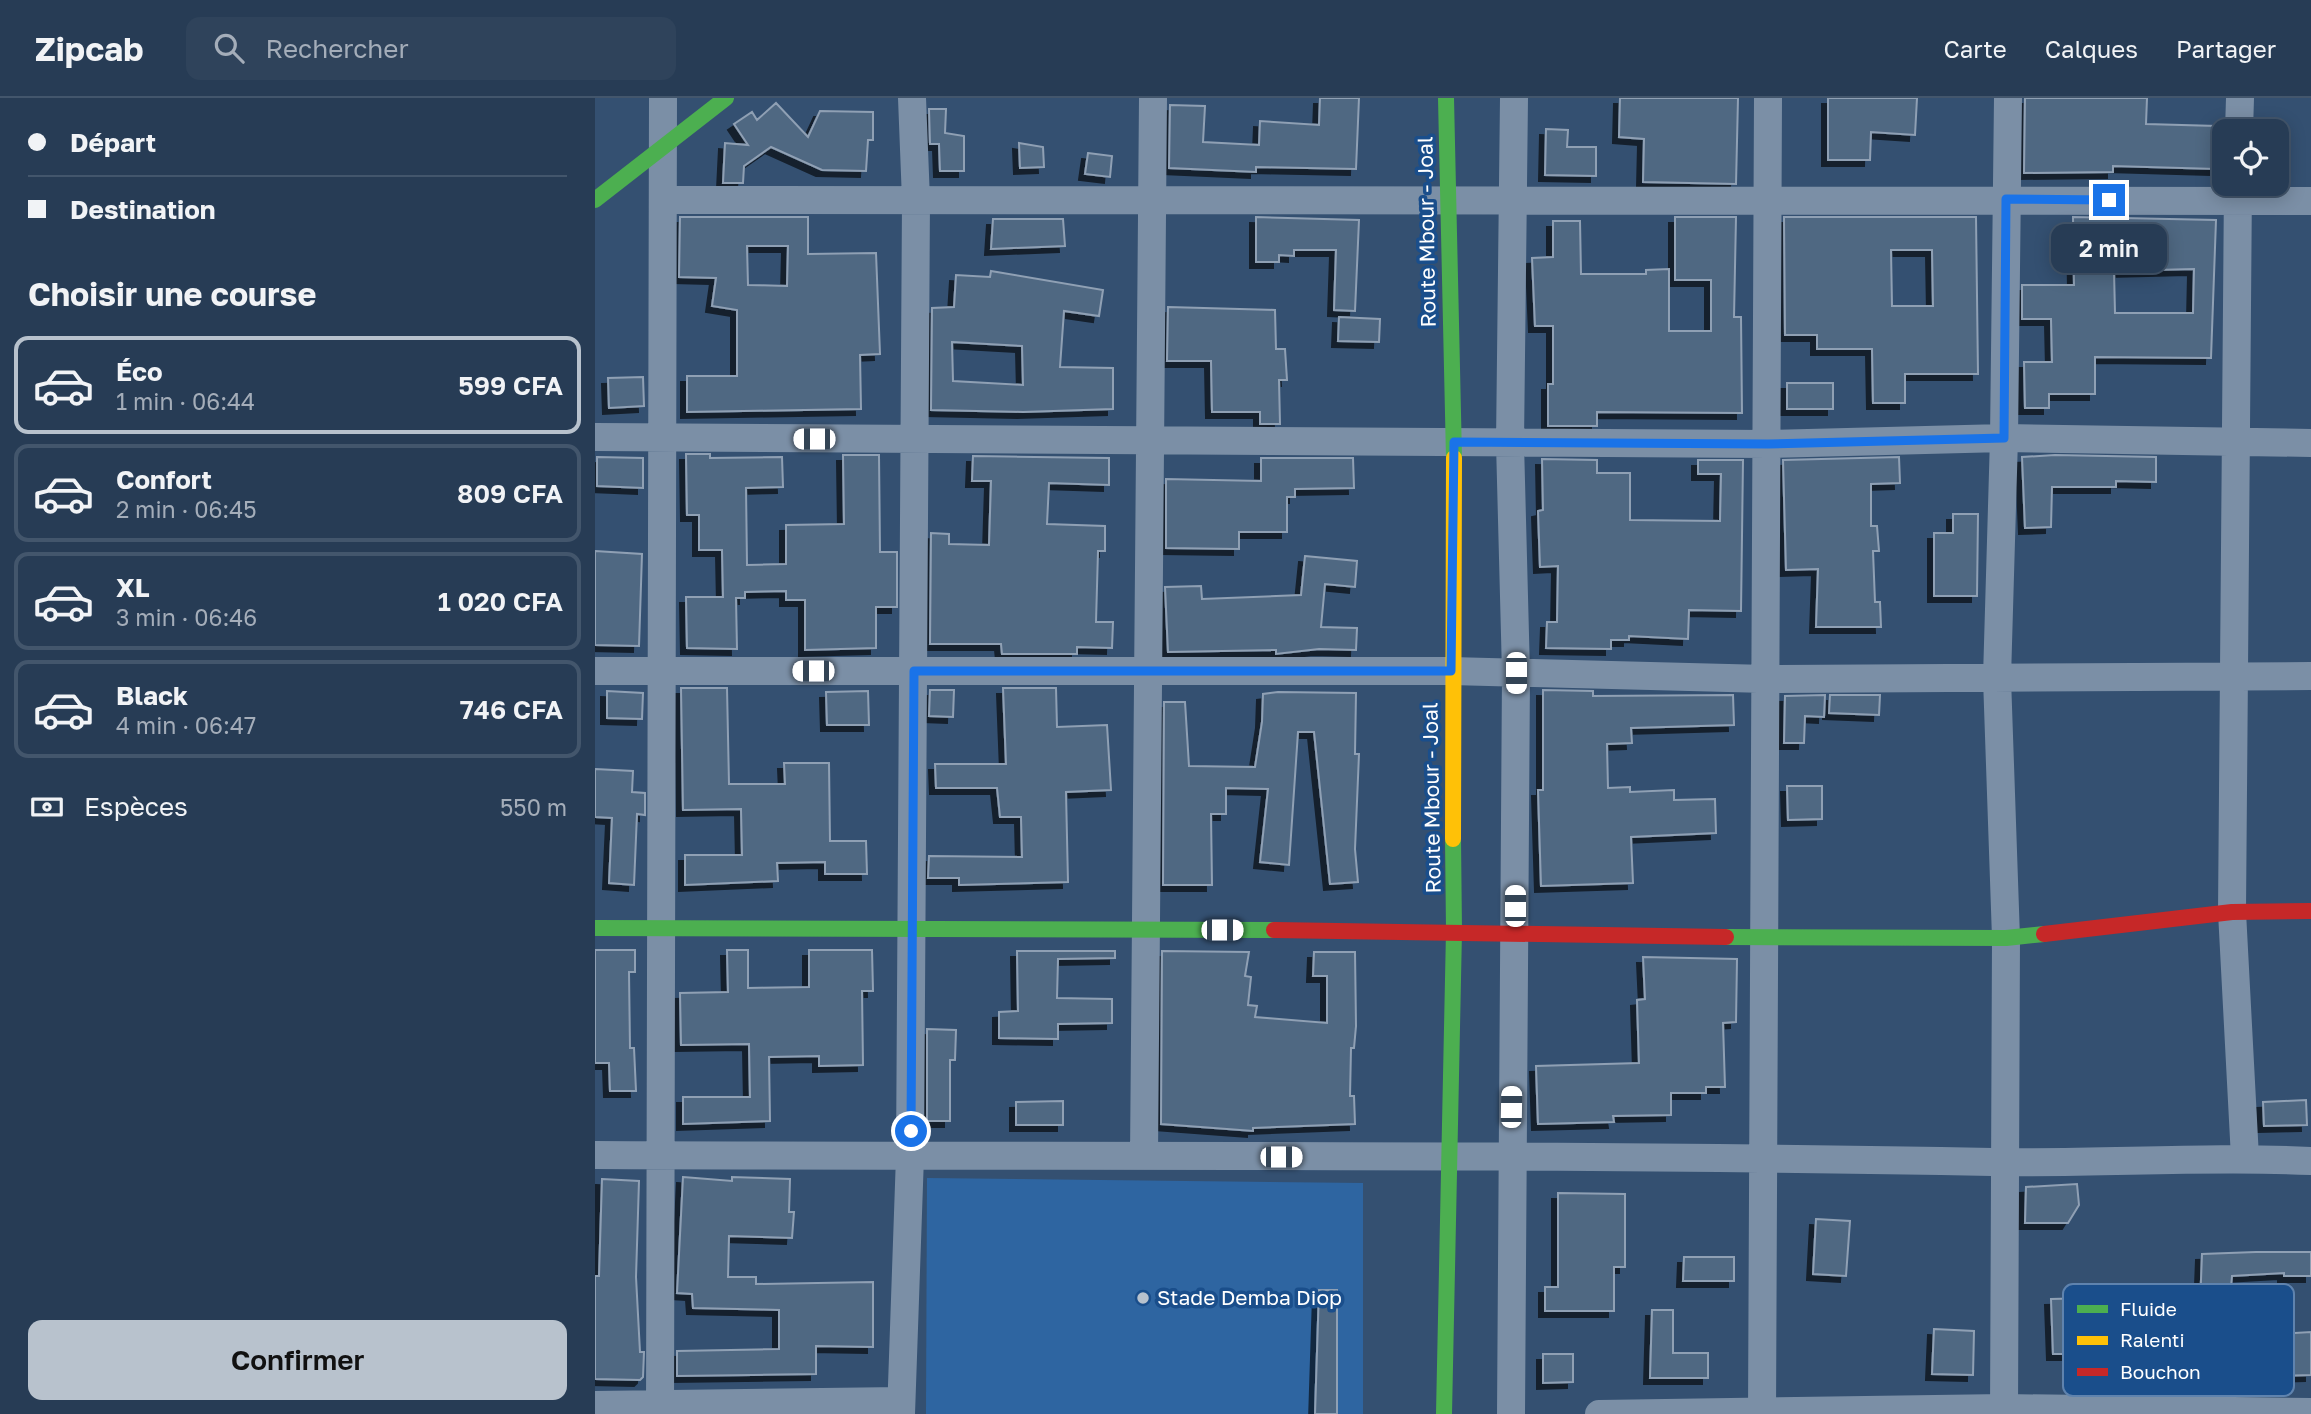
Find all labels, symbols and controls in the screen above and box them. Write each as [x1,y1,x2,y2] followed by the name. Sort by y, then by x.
[186,17,676,80] search box
[35,29,144,68] text: Zipcab
[210,29,248,67] icon: search
[266,33,409,64] text: Rechercher
[1943,34,2007,63] text: Carte
[2045,34,2138,63] text: Calques
[2176,34,2276,63] text: Partager
[2212,119,2289,196] map controls
[2212,119,2289,196] button: locate
[70,127,156,158] text: Départ
[1411,136,1441,328] street label: Route Mbour - Joal
[2093,184,2125,216] route end
[70,194,216,225] text: Destination
[2051,224,2167,274] callout: 2 min
[2079,234,2139,262] text: 2 min
[28,275,316,313] text: Choisir une course
[32,354,95,417] icon: car
[116,356,163,387] text: Éco
[458,370,563,401] text: 599 CFA
[116,387,255,415] text: 1 min · 06:44
[794,429,836,450] car
[32,462,95,525] icon: car
[116,464,212,495] text: Confort
[457,478,563,509] text: 809 CFA
[116,495,257,523] text: 2 min · 06:45
[32,570,95,633] icon: car
[116,572,150,603] text: XL
[438,586,563,617] text: 1 020 CFA
[116,603,257,631] text: 3 min · 06:46
[1506,652,1527,694] car
[793,661,835,682] car
[32,678,95,741] icon: car
[116,680,188,711] text: Black
[460,694,563,725] text: 746 CFA
[1416,702,1446,894] street label: Route Mbour - Joal
[116,711,256,739] text: 4 min · 06:47
[28,788,66,826] icon: cash
[84,791,188,822] text: Espèces
[500,793,567,821] text: 550 m
[1505,885,1526,927] car
[1202,920,1244,941] car
[1501,1086,1522,1128] car
[895,1115,927,1147] route start
[1261,1147,1303,1168] car
[1157,1284,1342,1310] place label: Stade Demba Diop
[2063,1284,2294,1396] legend
[1135,1290,1151,1306] marker: Stade Demba Diop
[2120,1297,2177,1320] text: Fluide
[28,1320,567,1400] button: Confirmer
[2120,1328,2185,1351] text: Ralenti
[2120,1360,2201,1383] text: Bouchon

